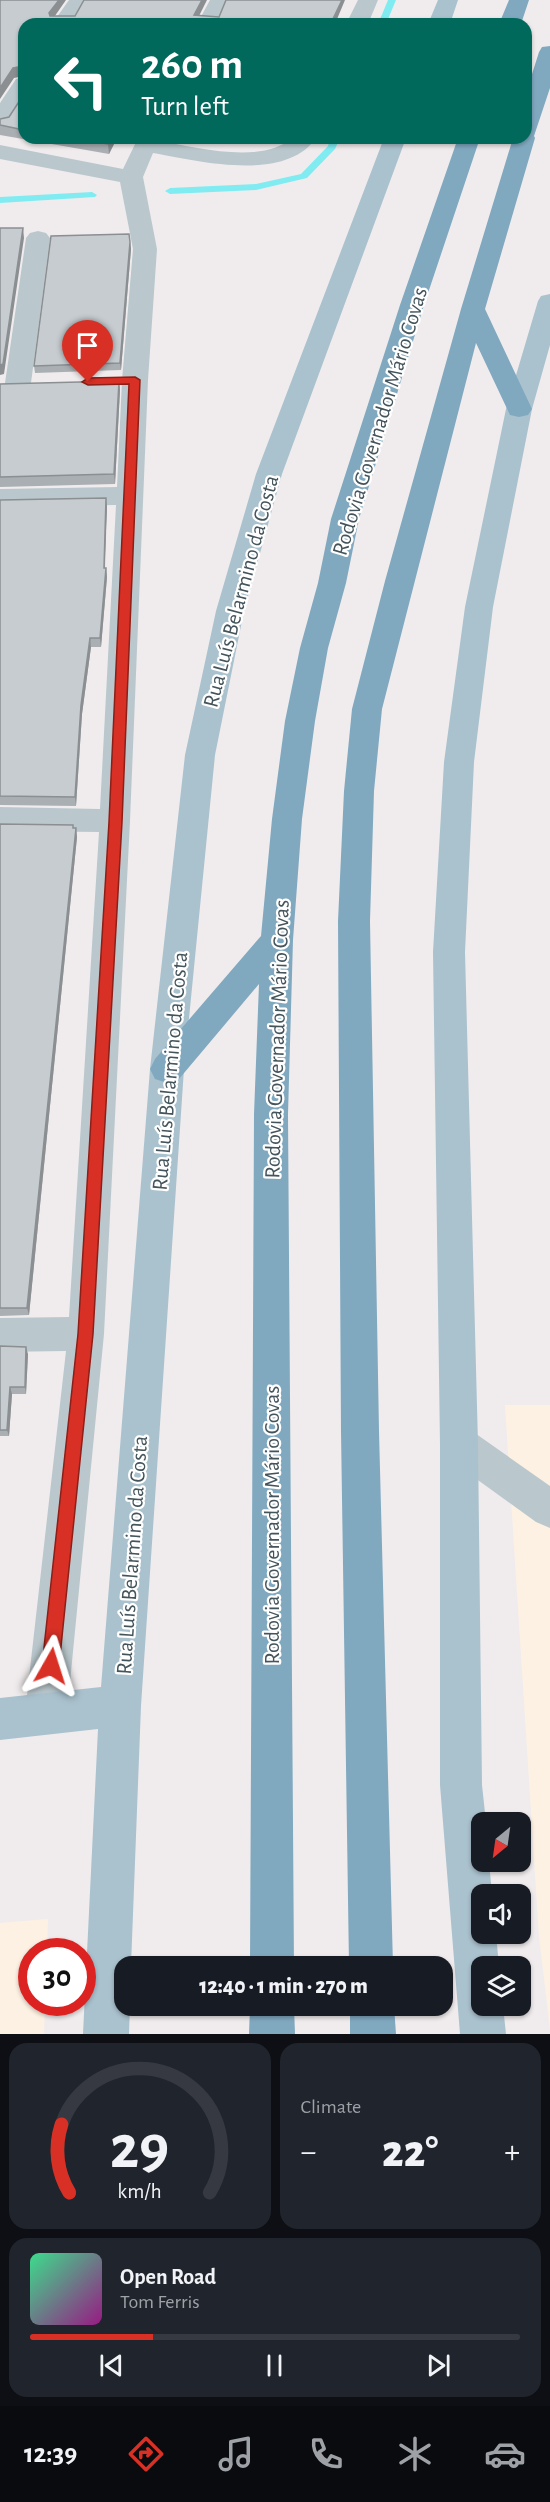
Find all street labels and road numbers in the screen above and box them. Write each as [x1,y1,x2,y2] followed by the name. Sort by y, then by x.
[329,285,431,558] street label: Rodovia Governador Mário Covas
[199,473,283,710] street label: Rua Luís Belarmino da Costa
[261,899,293,1179] street label: Rodovia Governador Mário Covas
[149,951,191,1191] street label: Rua Luís Belarmino da Costa
[261,1386,283,1664] street label: Rodovia Governador Mário Covas
[113,1435,151,1675] street label: Rua Luís Belarmino da Costa

